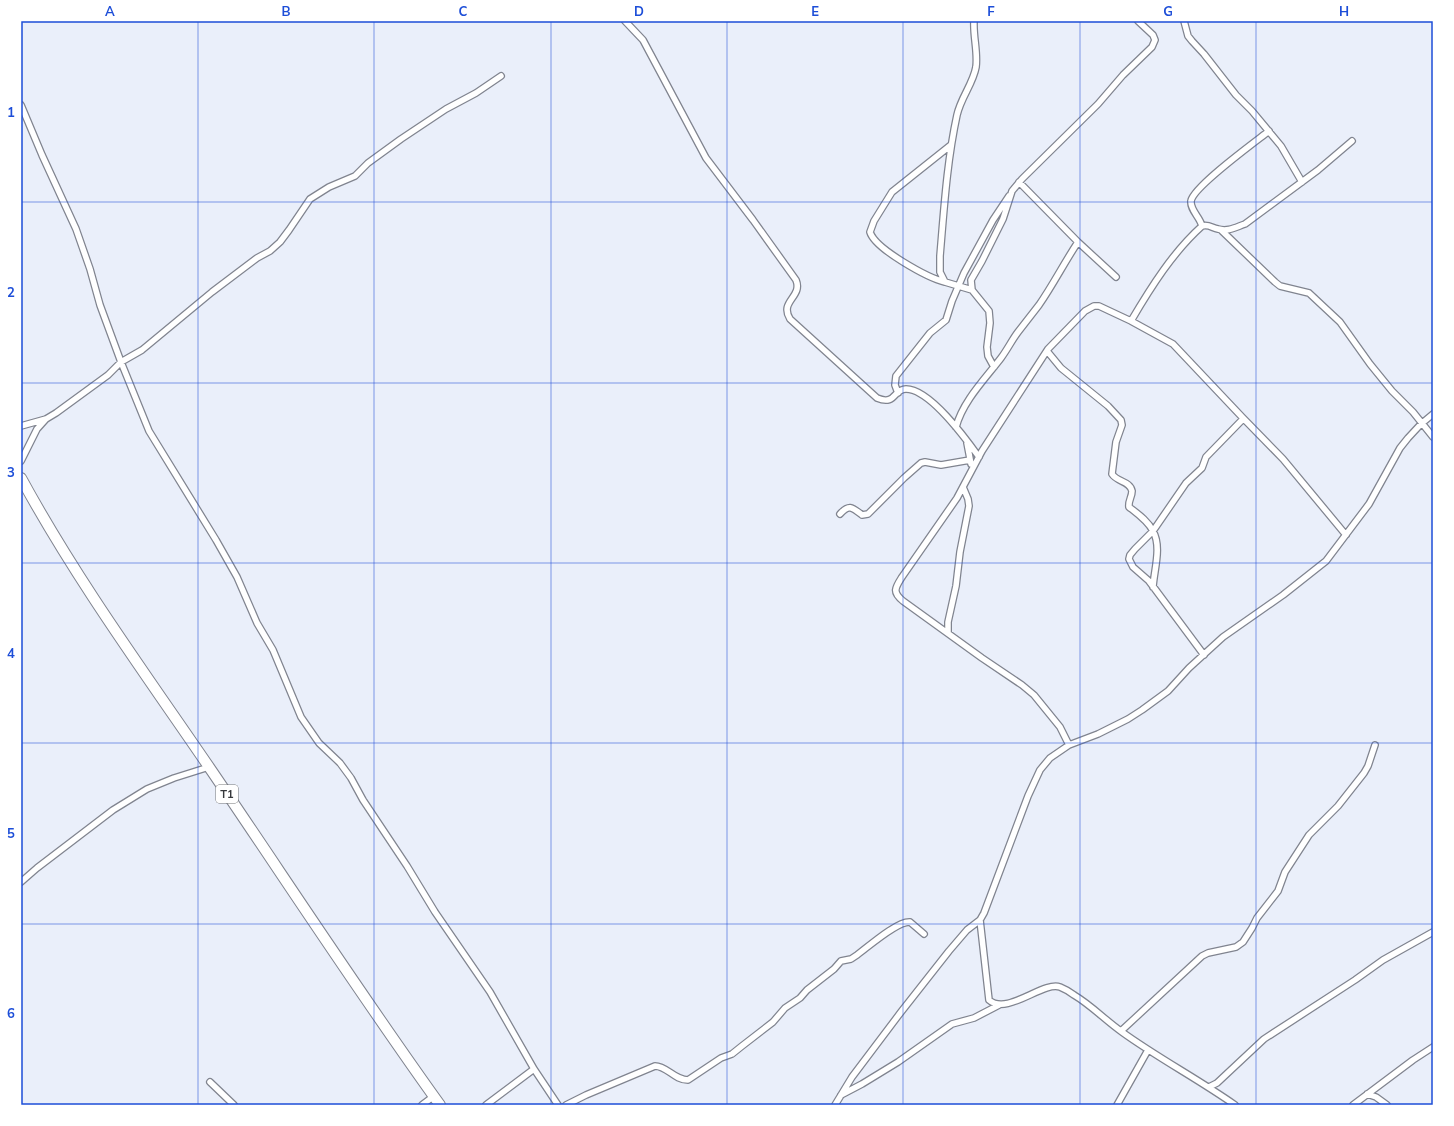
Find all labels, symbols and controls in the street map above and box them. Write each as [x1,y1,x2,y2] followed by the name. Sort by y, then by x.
[105,3,115,19] text: A
[282,3,291,19] text: B
[459,3,468,19] text: C
[634,3,644,19] text: D
[811,3,819,19] text: E
[987,3,995,19] text: F
[1163,3,1173,19] text: G
[1339,3,1349,19] text: H
[7,104,15,120] text: 1
[7,284,15,300] text: 2
[7,464,15,480] text: 3
[7,645,15,661] text: 4
[216,785,238,803] road number: T1
[7,825,15,841] text: 5
[7,1005,15,1021] text: 6

